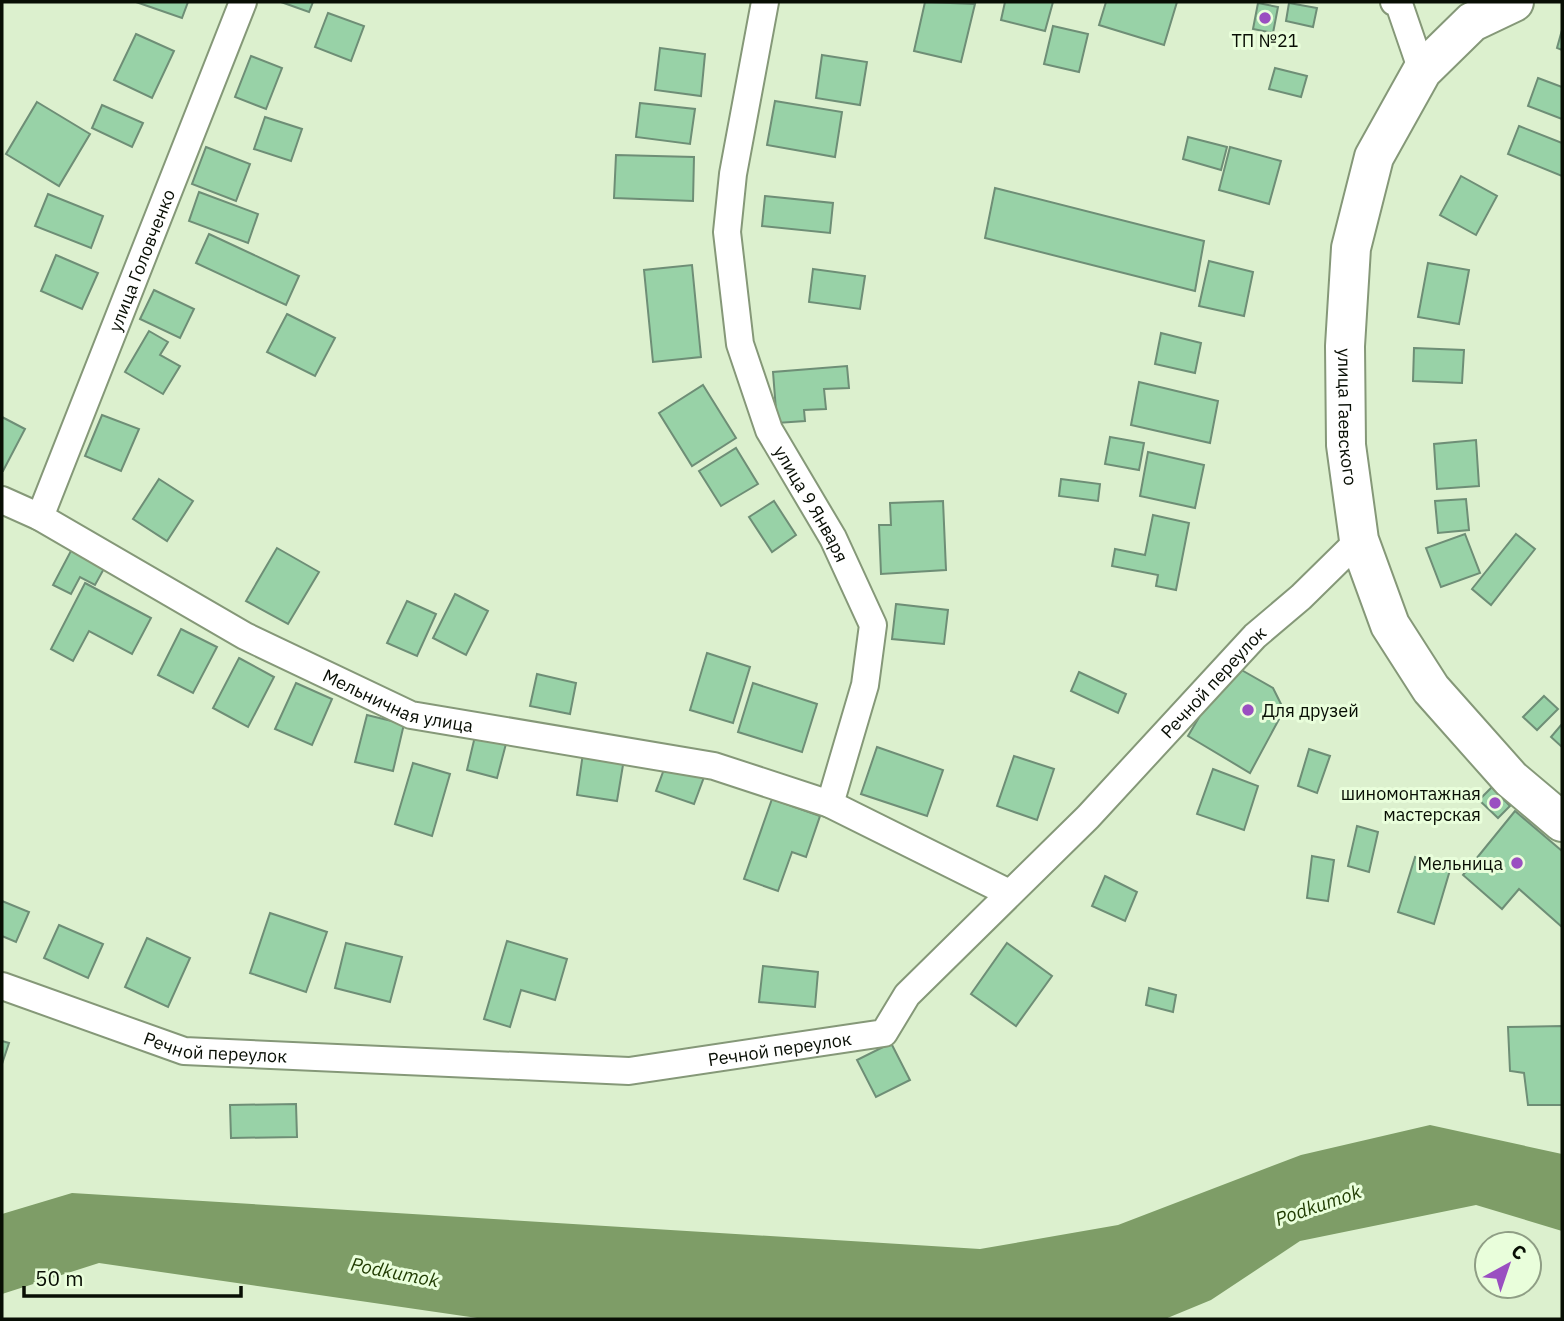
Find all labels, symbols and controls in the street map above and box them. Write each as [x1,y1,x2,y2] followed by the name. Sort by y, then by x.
[1257,10,1273,26] marker: ТП №21
[1231,29,1299,52] place label: ТП №21
[103,186,180,335] street label: улица Головченко
[1334,348,1363,487] street label: улица Гаевского
[769,441,854,566] street label: улица 9 Января
[1155,620,1270,743] street label: Речной переулок
[319,663,475,737] street label: Мельничная улица
[1262,699,1359,722] place label: Для друзей
[1240,702,1256,718] marker: Для друзей
[1341,782,1481,826] place label: шиномонтажная мастерская
[1487,795,1503,811] marker: шиномонтажная мастерская
[1417,852,1503,875] place label: Мельница
[1509,855,1525,871] marker: Мельница
[141,1026,288,1067] street label: Речной переулок
[706,1026,853,1071] street label: Речной переулок
[1272,1179,1365,1231] water label: Podkumok
[1473,1230,1543,1300] north arrow
[1506,1239,1531,1265] text: С
[349,1252,442,1293] water label: Podkumok
[24,1254,242,1298] scale bar
[35,1264,84,1292] text: 50 m

